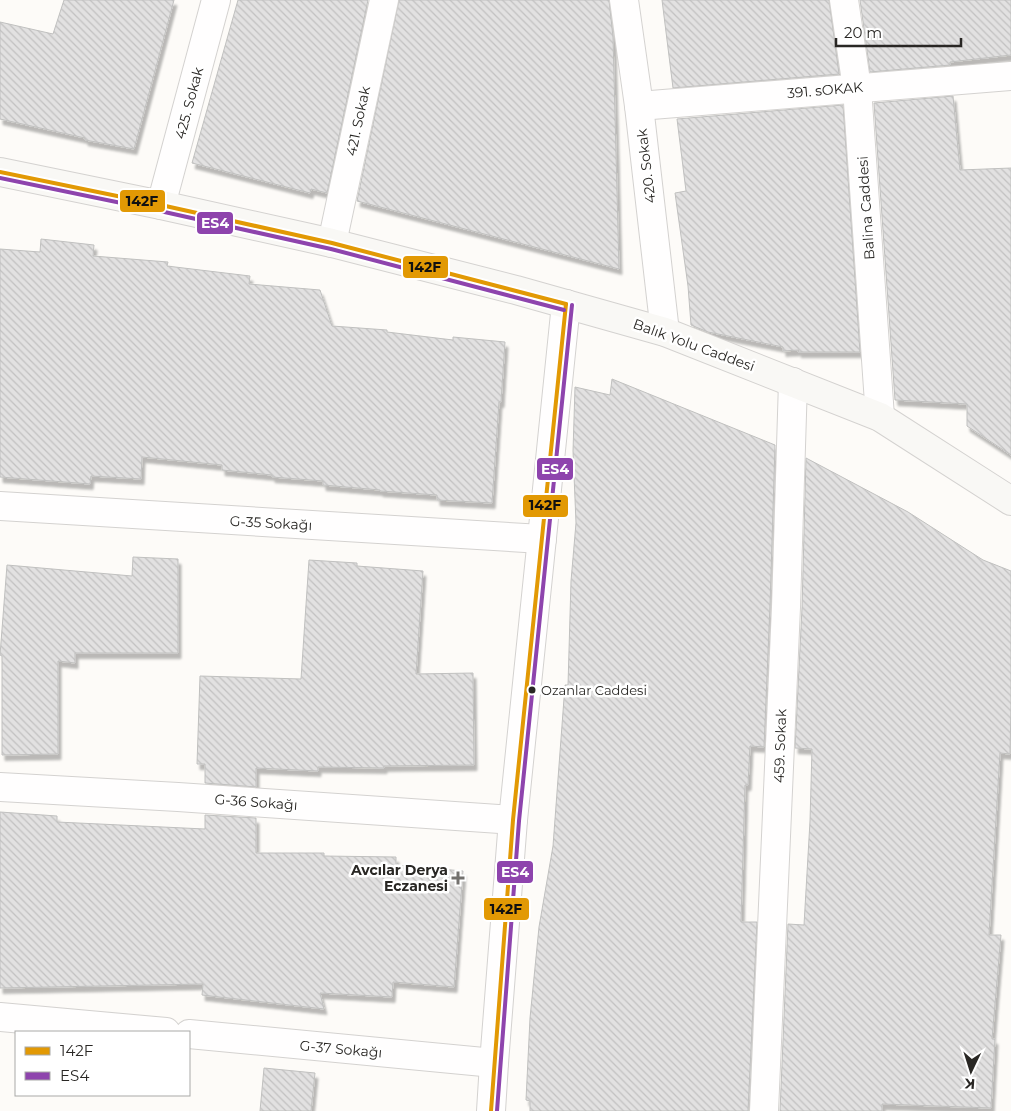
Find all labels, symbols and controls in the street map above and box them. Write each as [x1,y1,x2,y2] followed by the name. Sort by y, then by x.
[836,15,961,47] scale bar
[844,23,882,42] text: 20 m
[171,64,207,141] street label: 425. Sokak
[786,78,864,102] street label: 391. sOKAK
[342,84,374,158] street label: 421. Sokak
[632,127,660,204] street label: 420. Sokak
[853,156,879,260] street label: Balina Caddesi
[119,189,166,213] line badge: 142F
[126,192,158,210] text: 142F
[196,211,234,235] line badge: ES4
[201,214,229,232] text: ES4
[402,255,449,279] line badge: 142F
[409,258,441,276] text: 142F
[631,315,757,375] street label: Balık Yolu Caddesi
[536,457,574,481] line badge: ES4
[541,460,569,478] text: ES4
[522,494,569,518] line badge: 142F
[529,496,561,514] text: 142F
[229,512,313,534] street label: G-35 Sokağı
[541,682,647,698] place label: Ozanlar Caddesi
[527,685,537,695] marker: Ozanlar Caddesi
[770,708,790,783] street label: 459. Sokak
[214,790,298,814] street label: G-36 Sokağı
[496,860,534,884] line badge: ES4
[350,861,448,895] place label: Avcılar Derya Eczanesi
[501,863,529,881] text: ES4
[452,872,464,884] marker: Avcılar Derya Eczanesi
[483,897,530,921] line badge: 142F
[490,900,522,918] text: 142F
[15,1031,190,1096] legend
[299,1036,383,1062] street label: G-37 Sokağı
[60,1041,93,1060] text: 142F
[946,1046,996,1096] north arrow
[60,1066,89,1085] text: ES4
[964,1075,976,1093] text: K

